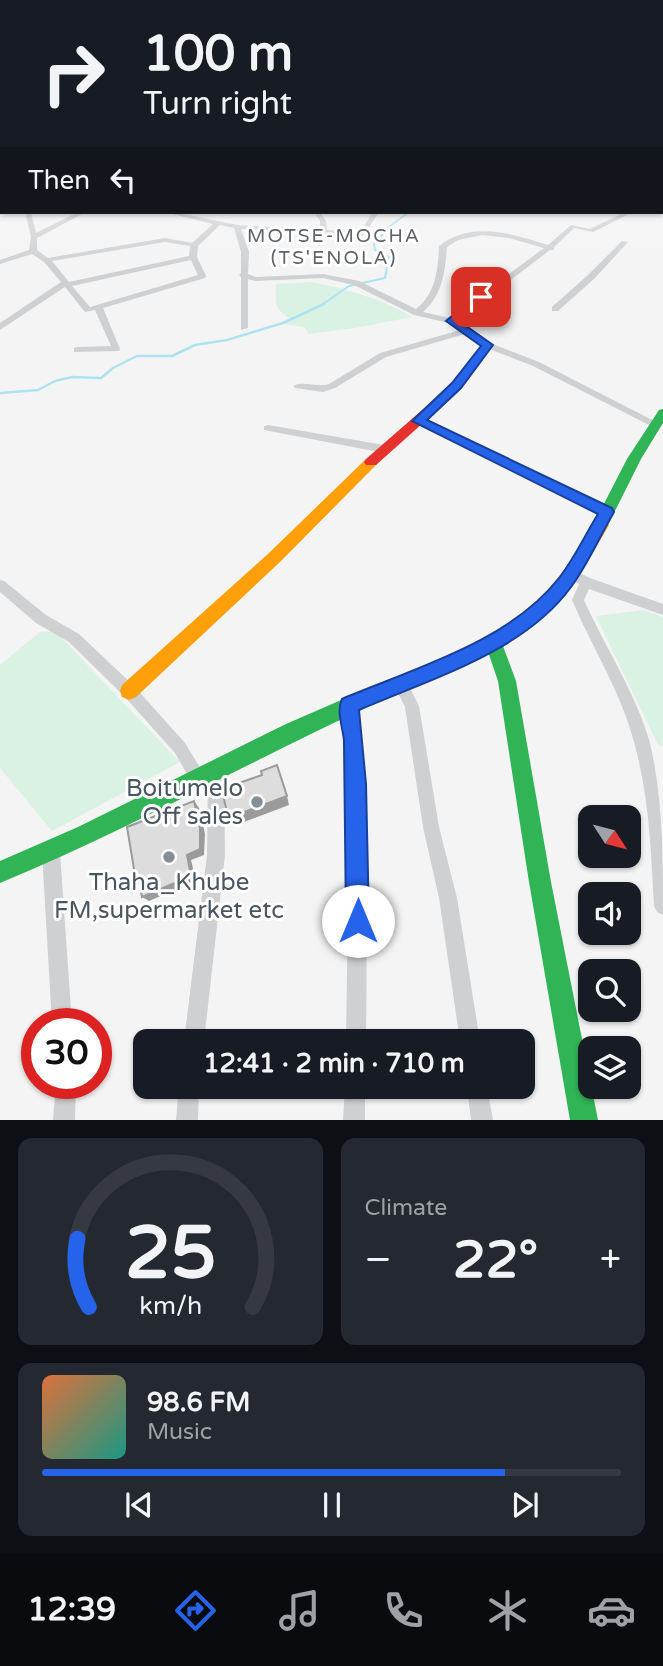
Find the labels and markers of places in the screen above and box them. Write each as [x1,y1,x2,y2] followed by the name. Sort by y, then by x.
[451,267,511,327] pin
[126,774,243,831] place label: Boitumelo Off sales
[249,794,265,810] marker: Boitumelo Off sales
[161,849,177,865] marker: Thaha_Khube FM,supermarket etc
[54,868,284,925] place label: Thaha_Khube FM,supermarket etc

